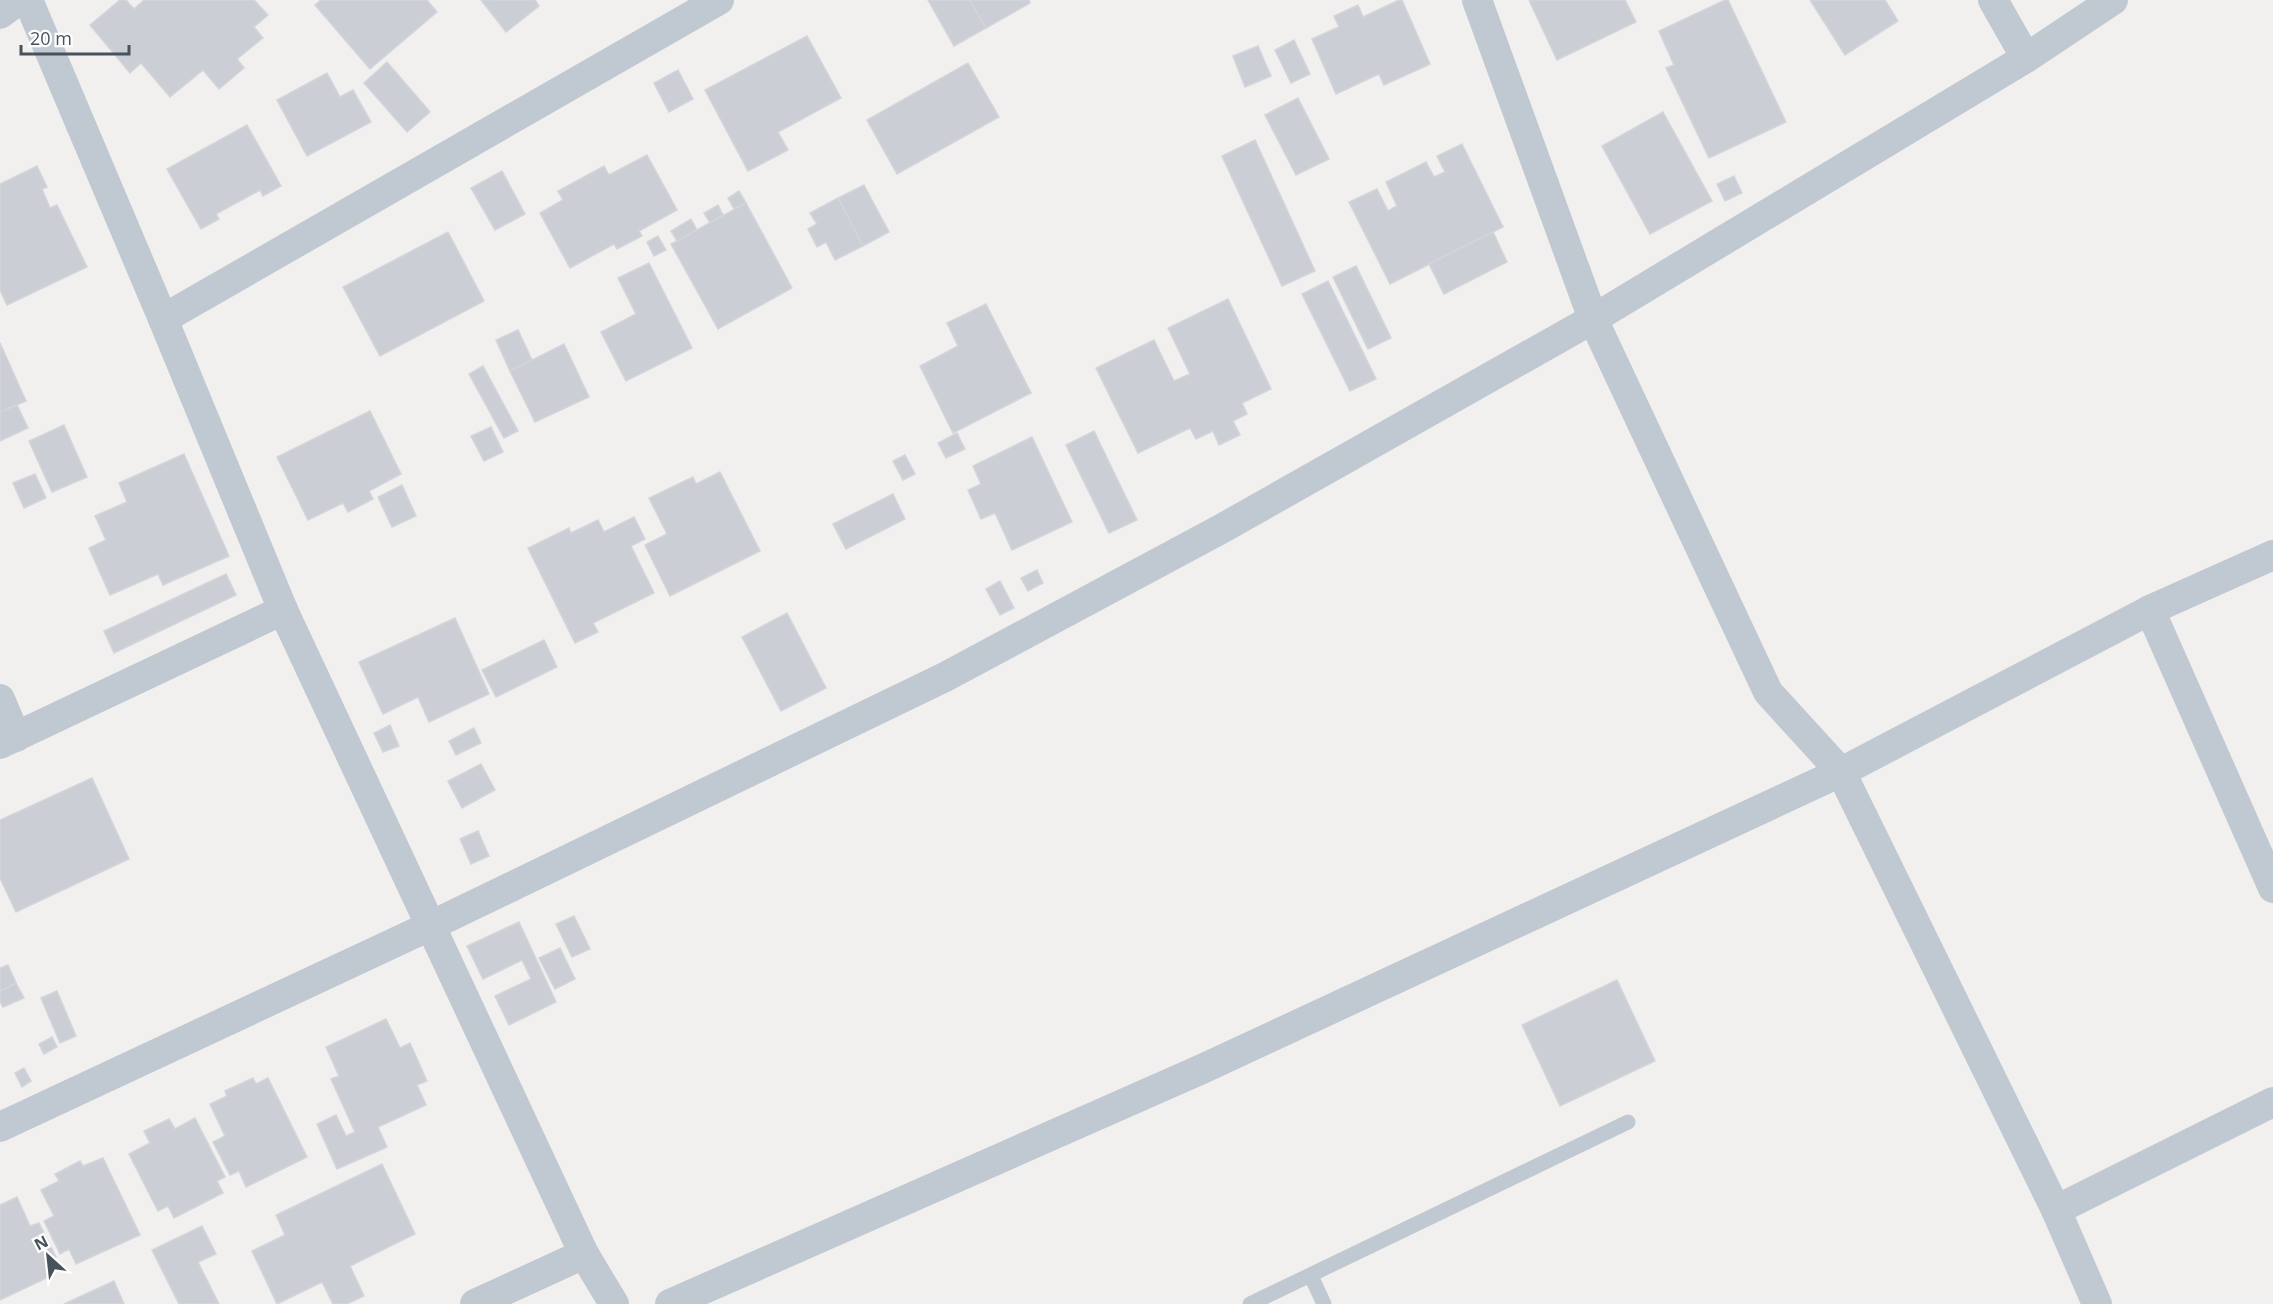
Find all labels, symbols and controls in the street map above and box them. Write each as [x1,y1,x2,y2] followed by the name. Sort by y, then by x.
[21,18,129,56] scale bar
[30,26,72,50] text: 20 m
[18,1226,78,1286] north arrow
[30,1230,52,1255] text: N

